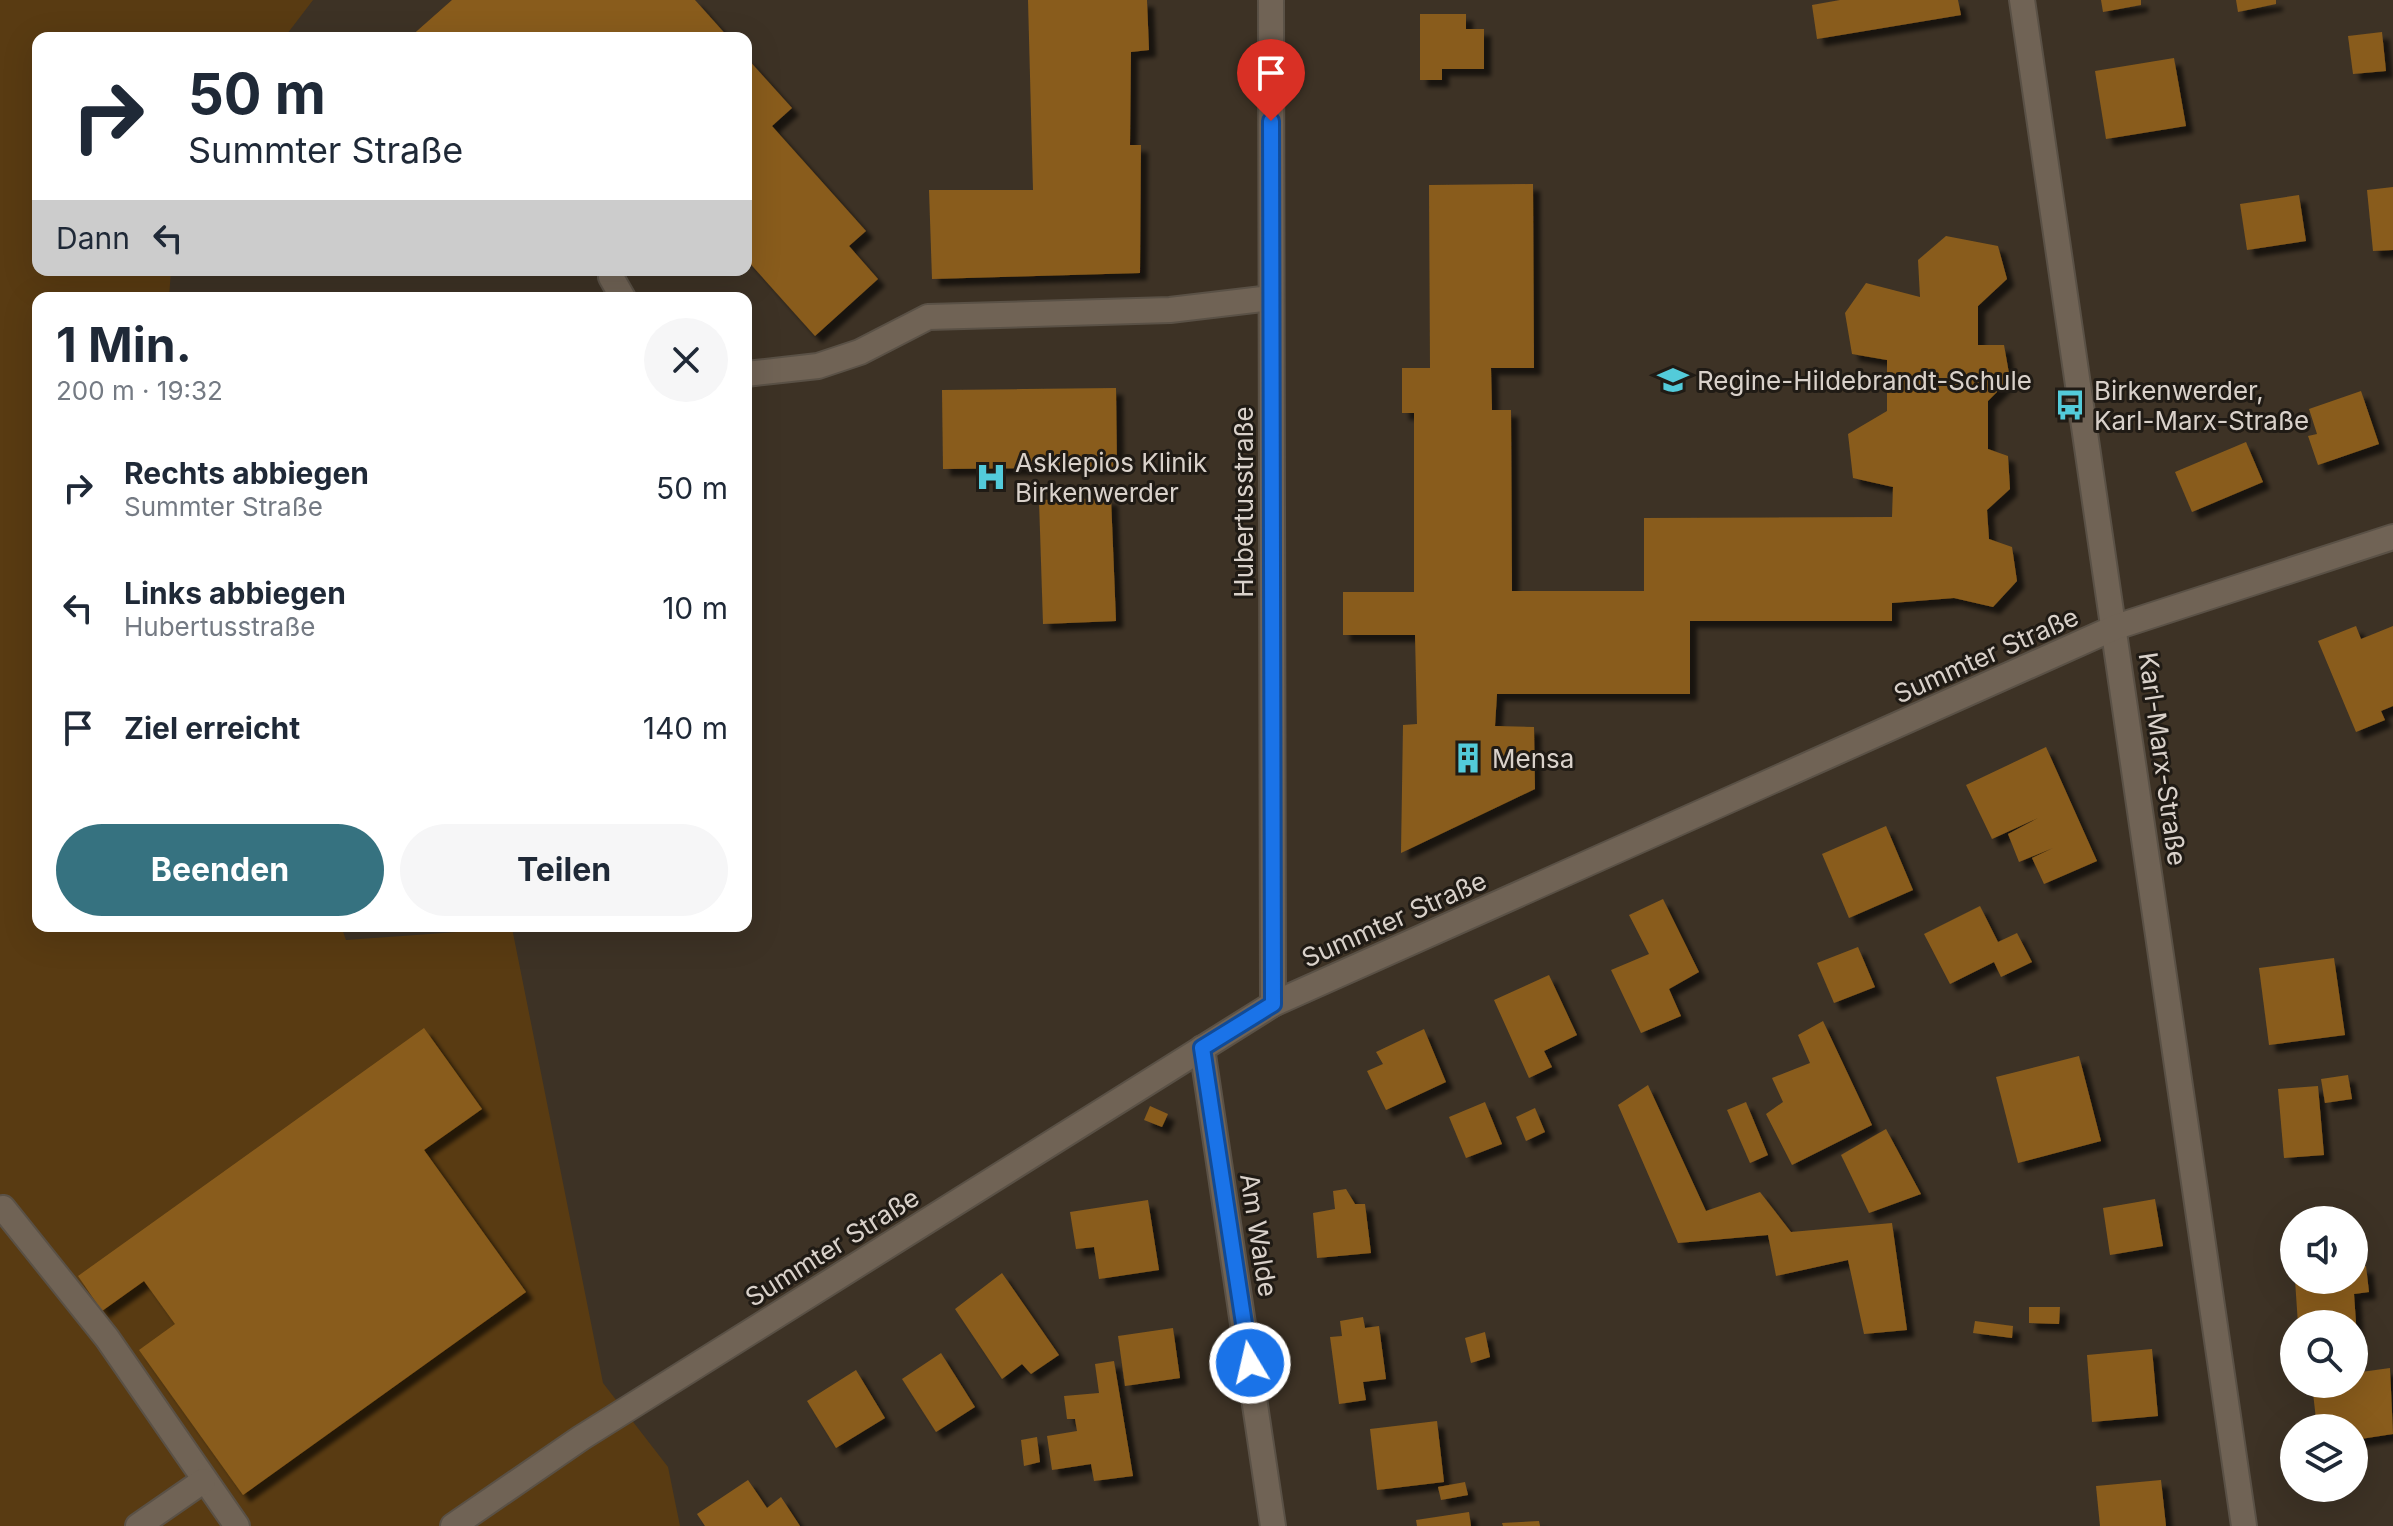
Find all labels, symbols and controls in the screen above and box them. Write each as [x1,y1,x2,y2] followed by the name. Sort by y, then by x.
[1237,39,1305,121] pin
[1249,51,1293,95] icon: arrive
[188,60,326,128] text: 50 m
[56,64,160,168] icon: right
[188,128,463,172] text: Summter Straße
[146,216,190,260] icon: left
[56,220,130,256] text: Dann
[56,315,192,374] text: 1 Min.
[644,318,728,402] button: close
[1656,363,1690,397] school or university icon: Regine-Hildebrandt-Schule
[1697,365,2032,396] place label: Regine-Hildebrandt-Schule
[56,375,223,406] text: 200 m · 19:32
[2094,375,2309,436] place label: Birkenwerder, Karl-Marx-Straße
[2053,388,2087,422] bus stop icon: Birkenwerder, Karl-Marx-Straße
[1228,406,1259,598] street label: Hubertusstraße
[1015,447,1207,508] place label: Asklepios Klinik Birkenwerder
[124,455,369,491] text: Rechts abbiegen
[974,460,1008,494] hospital icon: Asklepios Klinik Birkenwerder
[56,466,100,510] icon: right
[656,470,728,506] text: 50 m
[124,491,323,522] text: Summter Straße
[124,575,346,611] text: Links abbiegen
[56,586,100,630] icon: left
[662,590,728,626] text: 10 m
[1889,600,2083,710] street label: Summter Straße
[124,611,315,642] text: Hubertusstraße
[2133,650,2193,868] street label: Karl-Marx-Straße
[56,706,100,750] icon: arrive
[124,710,300,746] text: Ziel erreicht
[643,710,728,746] text: 140 m
[1451,741,1485,775] building icon: Mensa
[1492,743,1574,774] place label: Mensa
[56,824,384,916] button: Beenden
[400,824,728,916] button: Teilen
[1297,864,1491,974] street label: Summter Straße
[1234,1171,1284,1299] street label: Am Walde
[739,1181,925,1313] street label: Summter Straße
[2280,1206,2368,1502] map controls
[2280,1206,2368,1294] button: sound
[2280,1310,2368,1398] button: search
[1208,1321,1292,1405] position arrow
[2280,1414,2368,1502] button: layers

